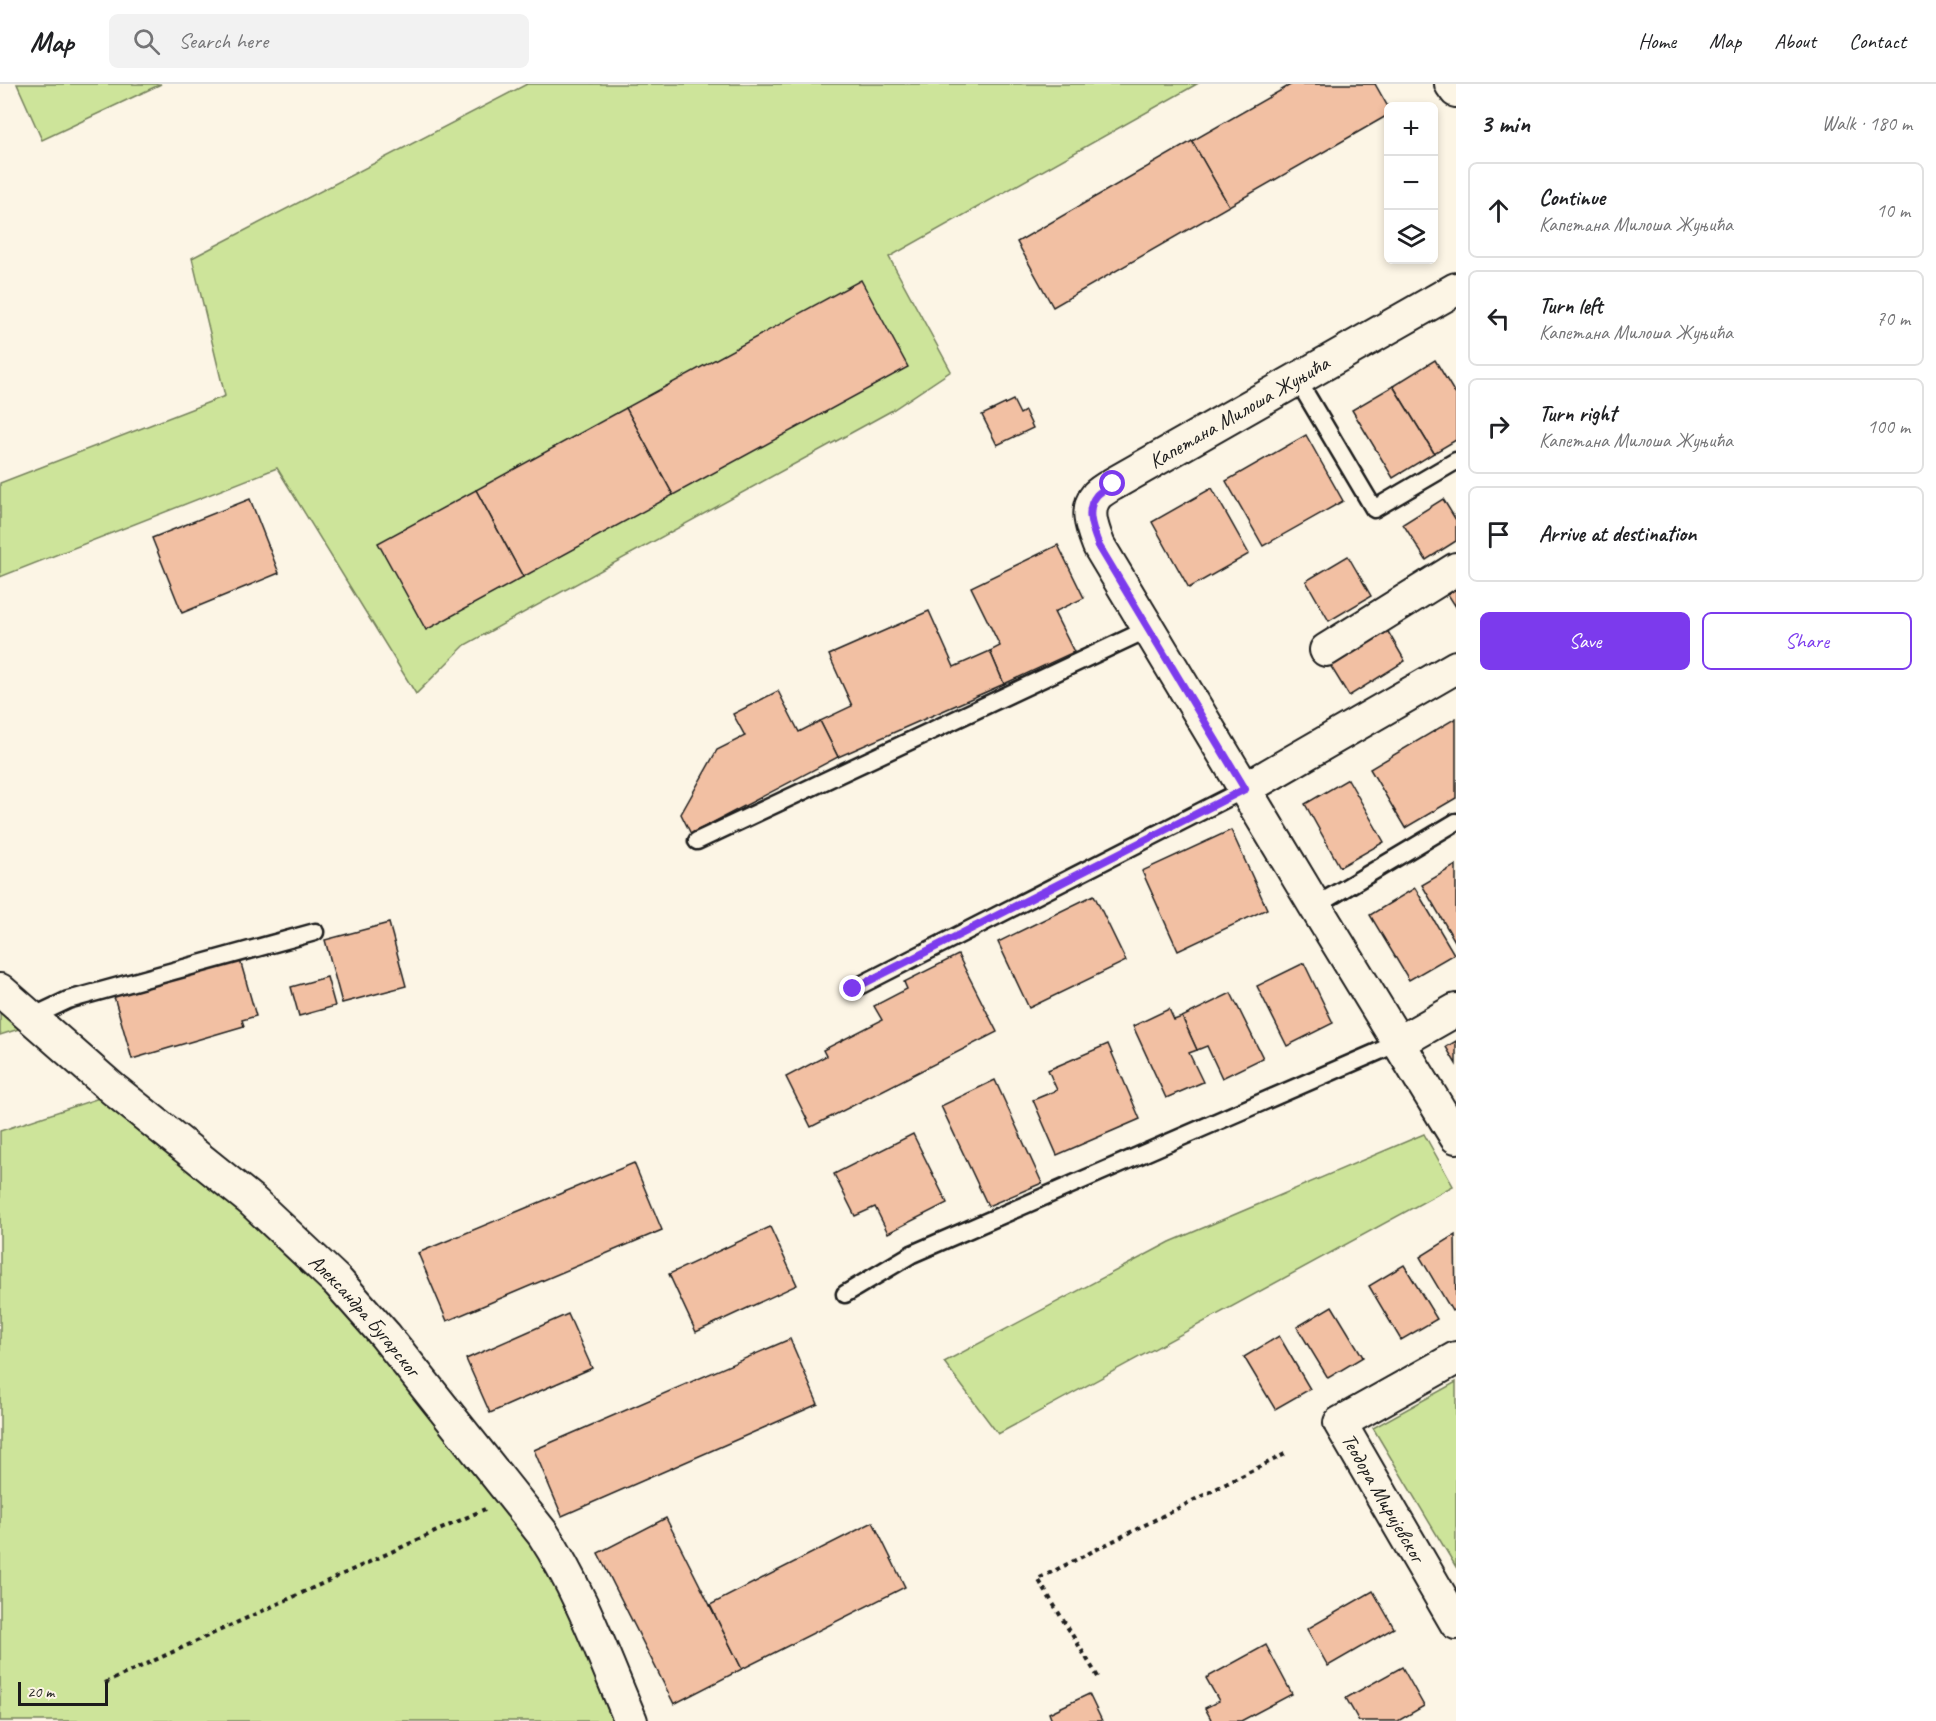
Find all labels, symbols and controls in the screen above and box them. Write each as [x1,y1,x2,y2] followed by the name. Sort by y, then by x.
[109,14,529,68] search box
[30,24,73,59] text: Map
[130,25,163,58] icon: search
[178,27,268,55] text: Search here
[1638,28,1676,54] text: Home
[1709,28,1741,54] text: Map
[1774,28,1816,54] text: About
[1849,28,1906,54] text: Contact
[1384,102,1438,264] map controls
[1384,102,1438,156] button: +
[1480,107,1530,140] text: 3 min
[1822,111,1912,136] text: Walk · 180 m
[1384,156,1438,210] button: −
[1539,184,1605,212] text: Continue
[1482,194,1515,227] icon: ahead
[1876,198,1910,223] text: 10 m
[1384,210,1438,264] button: layers
[1539,212,1733,237] text: Капетана Милоша Жуњића
[1539,292,1603,320] text: Turn left
[1482,302,1515,335] icon: left
[1876,306,1910,331] text: 70 m
[1539,320,1733,345] text: Капетана Милоша Жуњића
[1144,349,1335,474] street label: Капетана Милоша Жуњића
[1539,400,1616,428] text: Turn right
[1482,410,1515,443] icon: right
[1867,414,1910,439] text: 100 m
[1539,428,1733,453] text: Капетана Милоша Жуњића
[1099,470,1125,496] route start
[1482,518,1515,551] icon: arrive
[1539,520,1696,548] text: Arrive at destination
[1480,612,1690,670] button: Save
[1702,612,1912,670] button: Share
[839,975,865,1001] route end
[303,1248,427,1384] street label: Александра Бугарског
[1336,1429,1432,1569] street label: Теодора Миријевског
[18,1679,108,1706] scale bar
[27,1682,54,1702] text: 20 m

